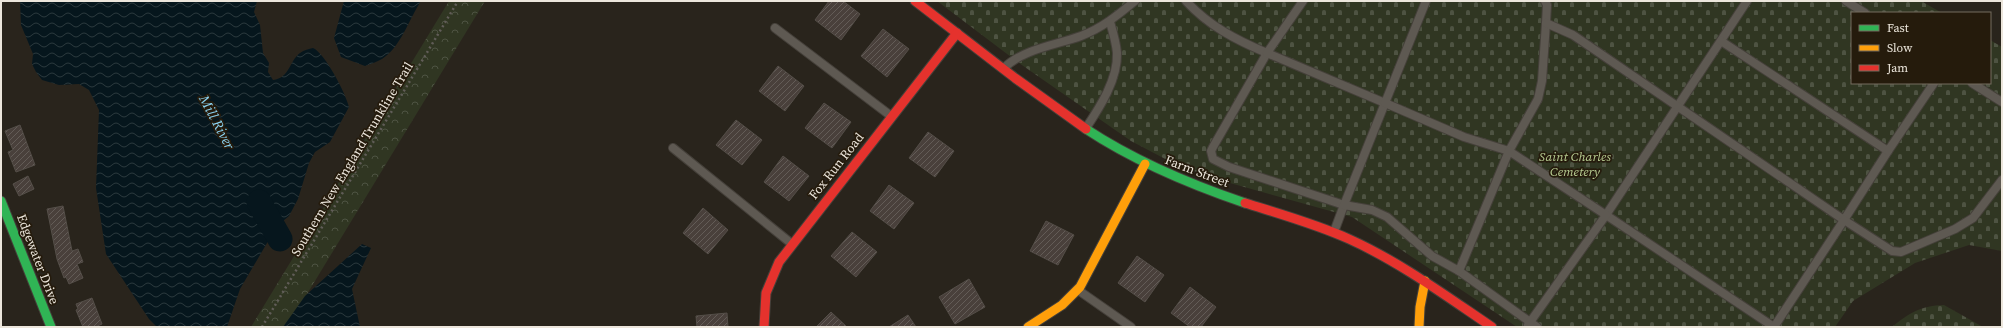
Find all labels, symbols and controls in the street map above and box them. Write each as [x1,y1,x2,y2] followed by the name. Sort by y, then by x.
[1851,12,1991,84] legend
[1887,20,1909,36] text: Fast
[1887,40,1913,56] text: Slow
[287,59,417,259] street label: Southern New England Trunkline Trail
[1886,60,1908,76] text: Jam
[194,90,240,153] water label: Mill River
[805,129,868,203] street label: Fox Run Road
[1539,148,1611,180] park label: Saint Charles Cemetery
[1162,151,1232,191] street label: Farm Street
[13,211,63,307] street label: Edgewater Drive

